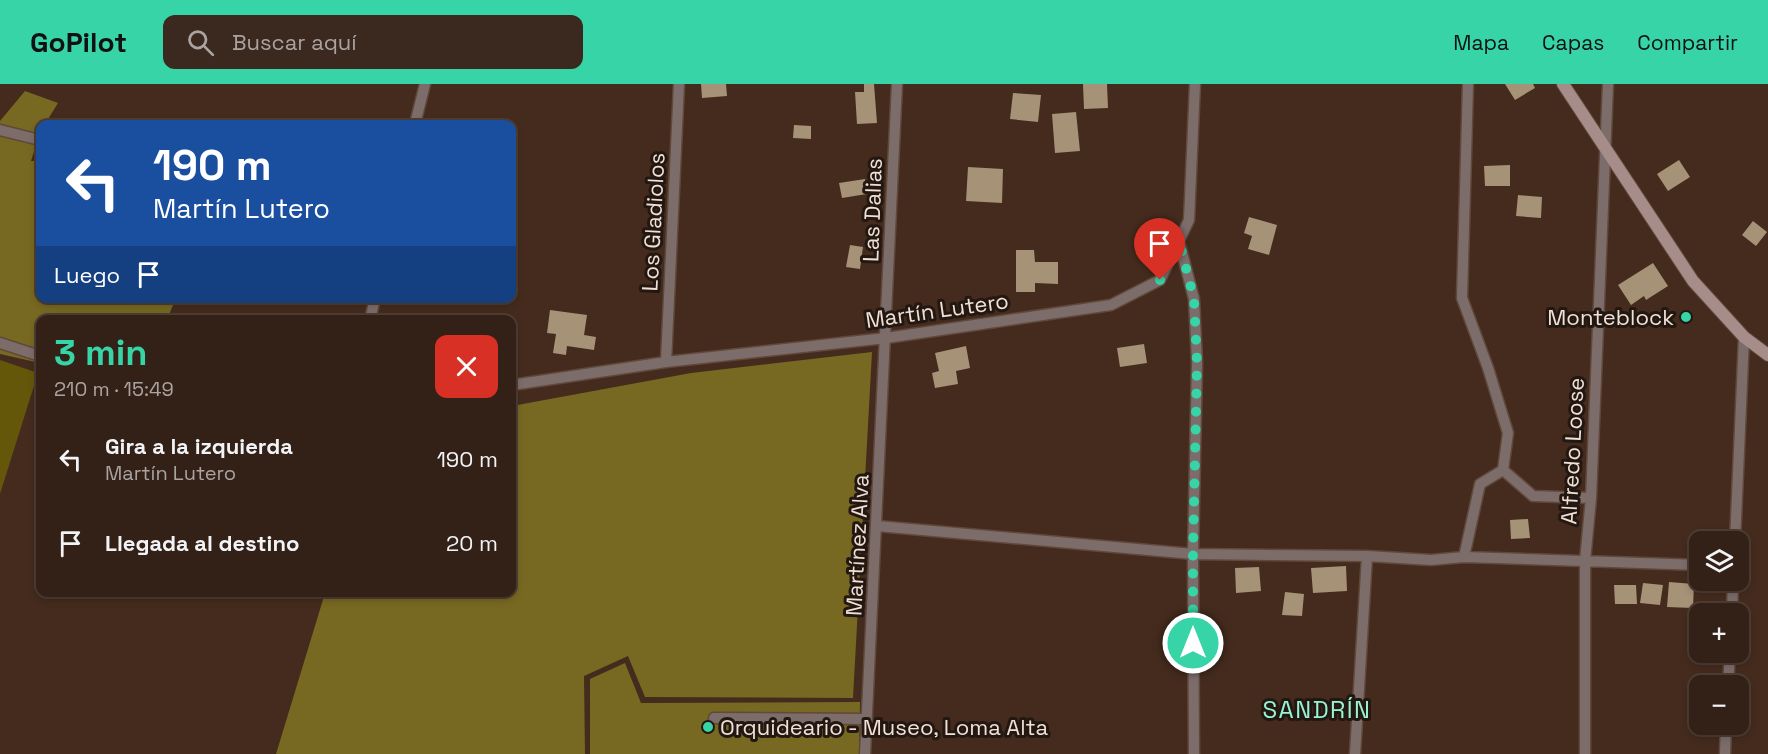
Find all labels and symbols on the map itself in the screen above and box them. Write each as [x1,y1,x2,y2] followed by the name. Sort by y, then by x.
[635,152,671,292] street label: Los Gladiolos
[856,158,888,262] street label: Las Dalias
[1134,218,1185,280] pin
[864,286,1010,334] street label: Martín Lutero
[1547,303,1674,331] place label: Monteblock
[1679,310,1693,324] marker: Monteblock
[1554,377,1590,525] street label: Alfredo Loose
[839,473,875,617] street label: Martínez Alva
[1161,611,1225,675] position arrow
[1262,694,1372,725] district label: SANDRÍN
[720,713,1049,741] place label: Orquideario - Museo, Loma Alta
[701,720,715,734] marker: Orquideario - Museo, Loma Alta

